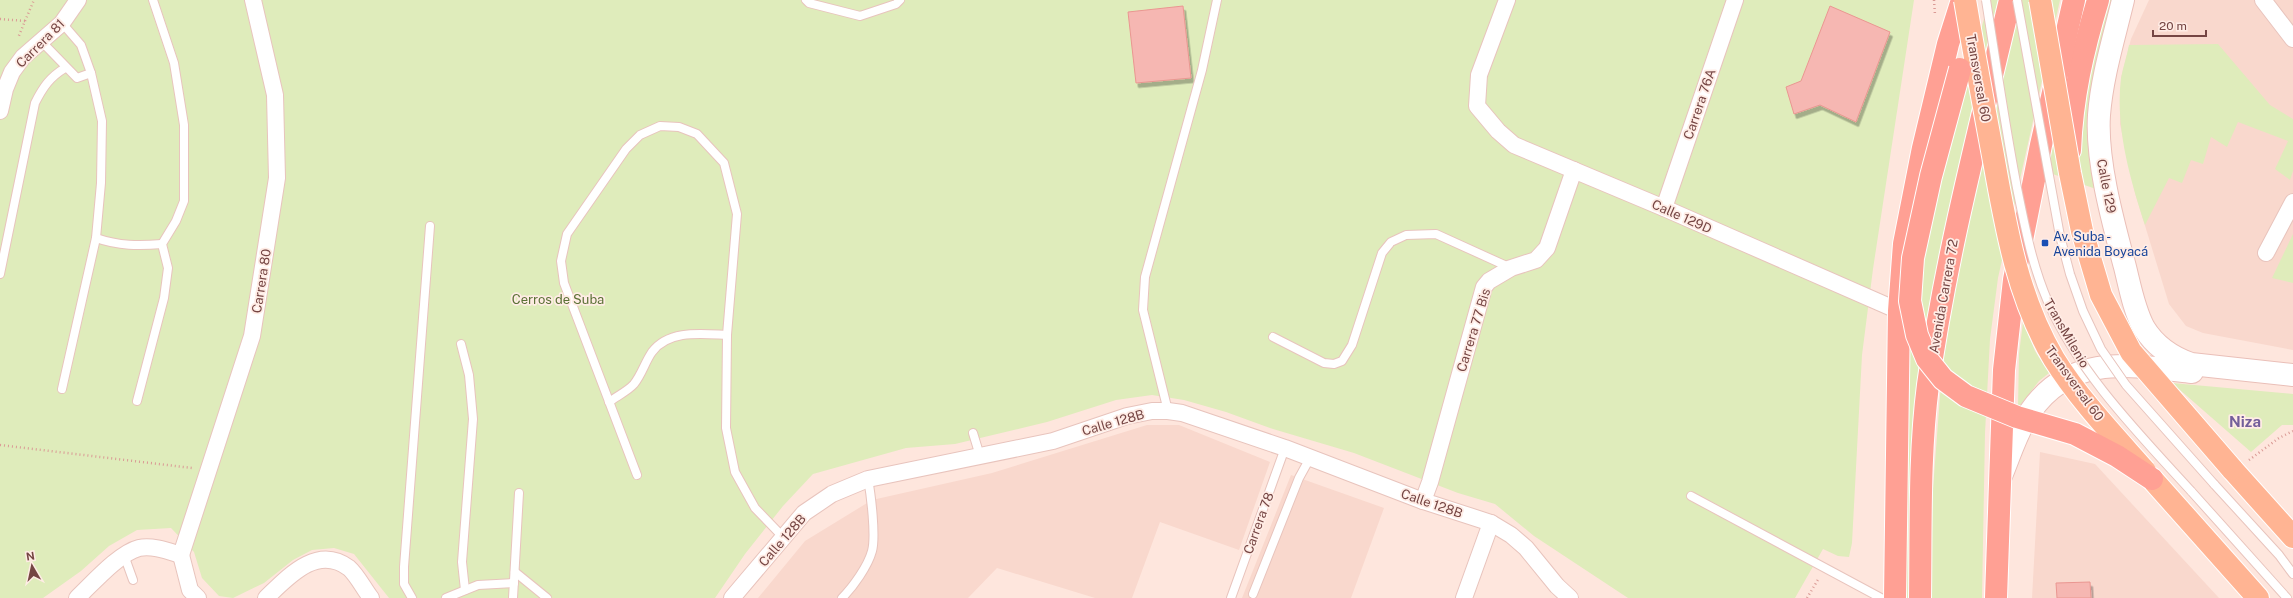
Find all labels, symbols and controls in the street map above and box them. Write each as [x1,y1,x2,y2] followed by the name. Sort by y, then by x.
[2153,12,2206,38] scale bar
[13,16,68,71] street label: Carrera 81
[2159,19,2187,33] text: 20 m
[1963,33,1994,123] street label: Transversal 60
[1680,67,1719,141] street label: Carrera 76A
[2094,158,2119,215] street label: Calle 129
[1649,197,1714,236] street label: Calle 129D
[2053,229,2148,259] place label: Av. Suba - Avenida Boyacá
[1926,238,1961,354] street label: Avenida Carrera 72
[2040,238,2050,248] marker: Av. Suba - Avenida Boyacá
[249,248,274,314] street label: Carrera 80
[1454,287,1493,374] street label: Carrera 77 Bis
[512,292,604,307] park label: Cerros de Suba
[2041,296,2092,370] street label: TransMilenio
[2042,343,2107,424] street label: Transversal 60
[1080,406,1146,439] street label: Calle 128B
[2229,413,2261,430] district label: Niza
[1399,486,1465,521] street label: Calle 128B
[1240,490,1277,556] street label: Carrera 78
[756,511,809,569] street label: Calle 128B
[12,546,52,586] north arrow
[25,550,36,563] text: N

